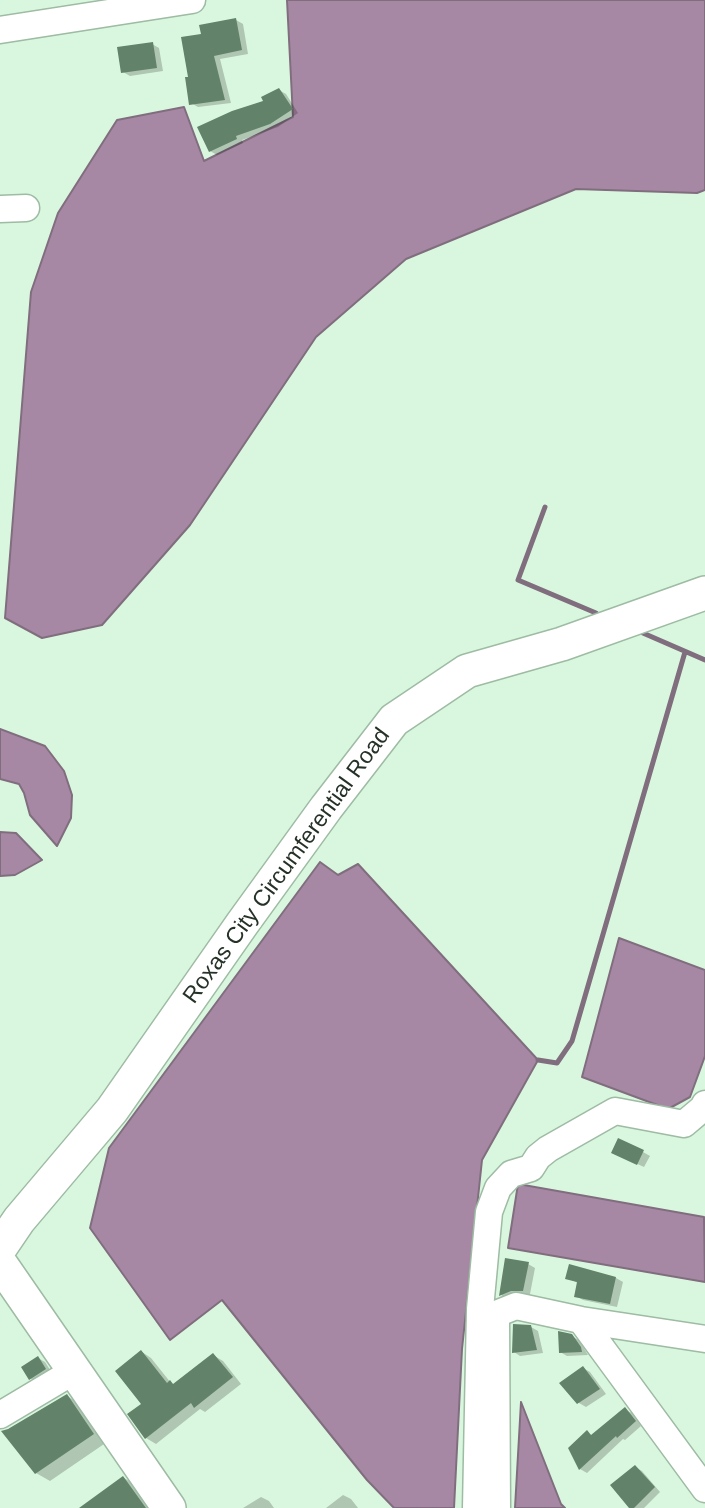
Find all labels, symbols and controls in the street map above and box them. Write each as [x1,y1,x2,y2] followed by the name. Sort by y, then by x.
[178,723,396,1009] street label: Roxas City Circumferential Road

